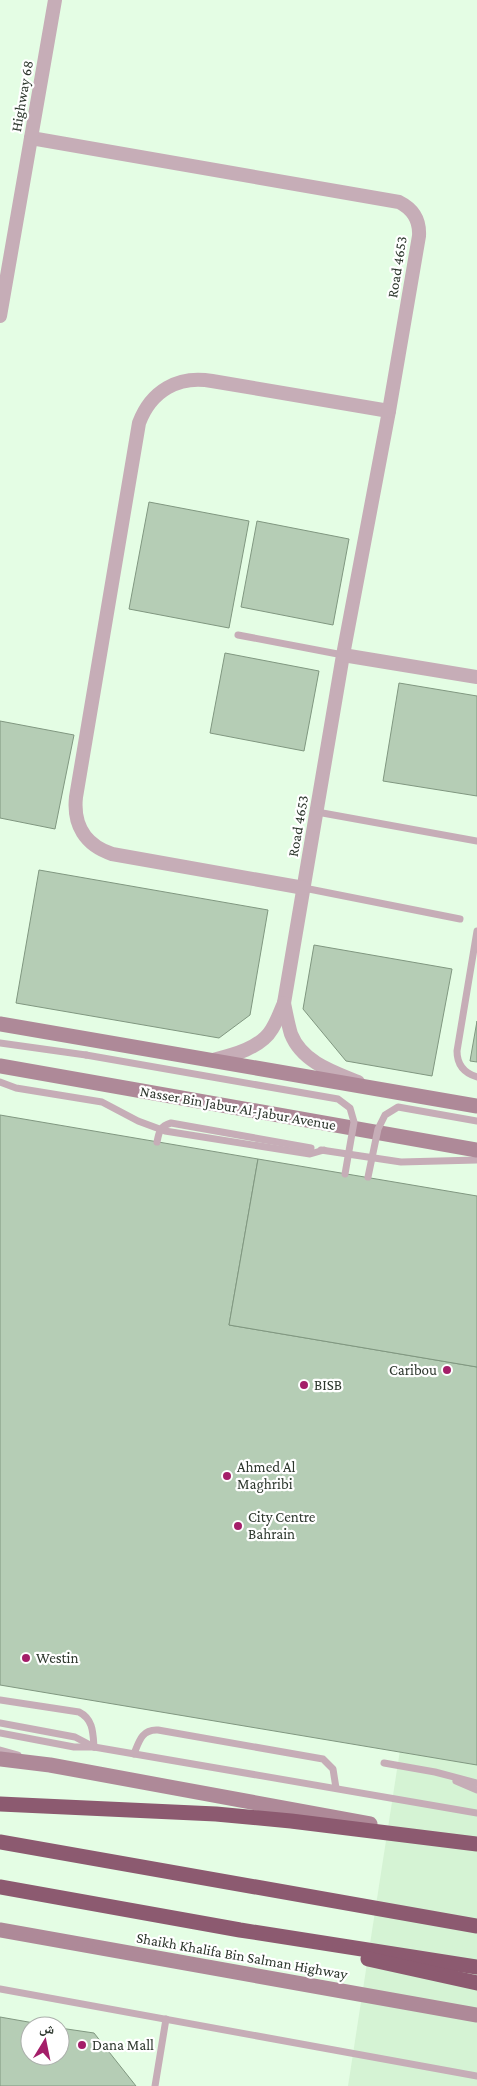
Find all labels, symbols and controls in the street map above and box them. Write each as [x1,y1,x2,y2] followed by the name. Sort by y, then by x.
[8,59,37,133] street label: Highway 68
[384,235,410,299] street label: Road 4653
[285,794,311,858] street label: Road 4653
[139,1083,338,1134] street label: Nasser Bin Jabur Al-Jabur Avenue
[389,1362,437,1378] place label: Caribou
[441,1364,453,1376] marker: Caribou
[314,1377,342,1393] place label: BISB
[298,1379,310,1391] marker: BISB
[237,1459,295,1493] place label: Ahmed Al Maghribi
[221,1470,233,1482] marker: Ahmed Al Maghribi
[248,1509,316,1542] place label: City Centre Bahrain
[232,1520,244,1532] marker: City Centre Bahrain
[36,1650,79,1666] place label: Westin
[20,1652,32,1664] marker: Westin
[135,1930,349,1983] street label: Shaikh Khalifa Bin Salman Highway
[20,2016,70,2066] north arrow
[38,2019,56,2038] text: ش
[92,2037,154,2053] place label: Dana Mall
[76,2039,88,2051] marker: Dana Mall

